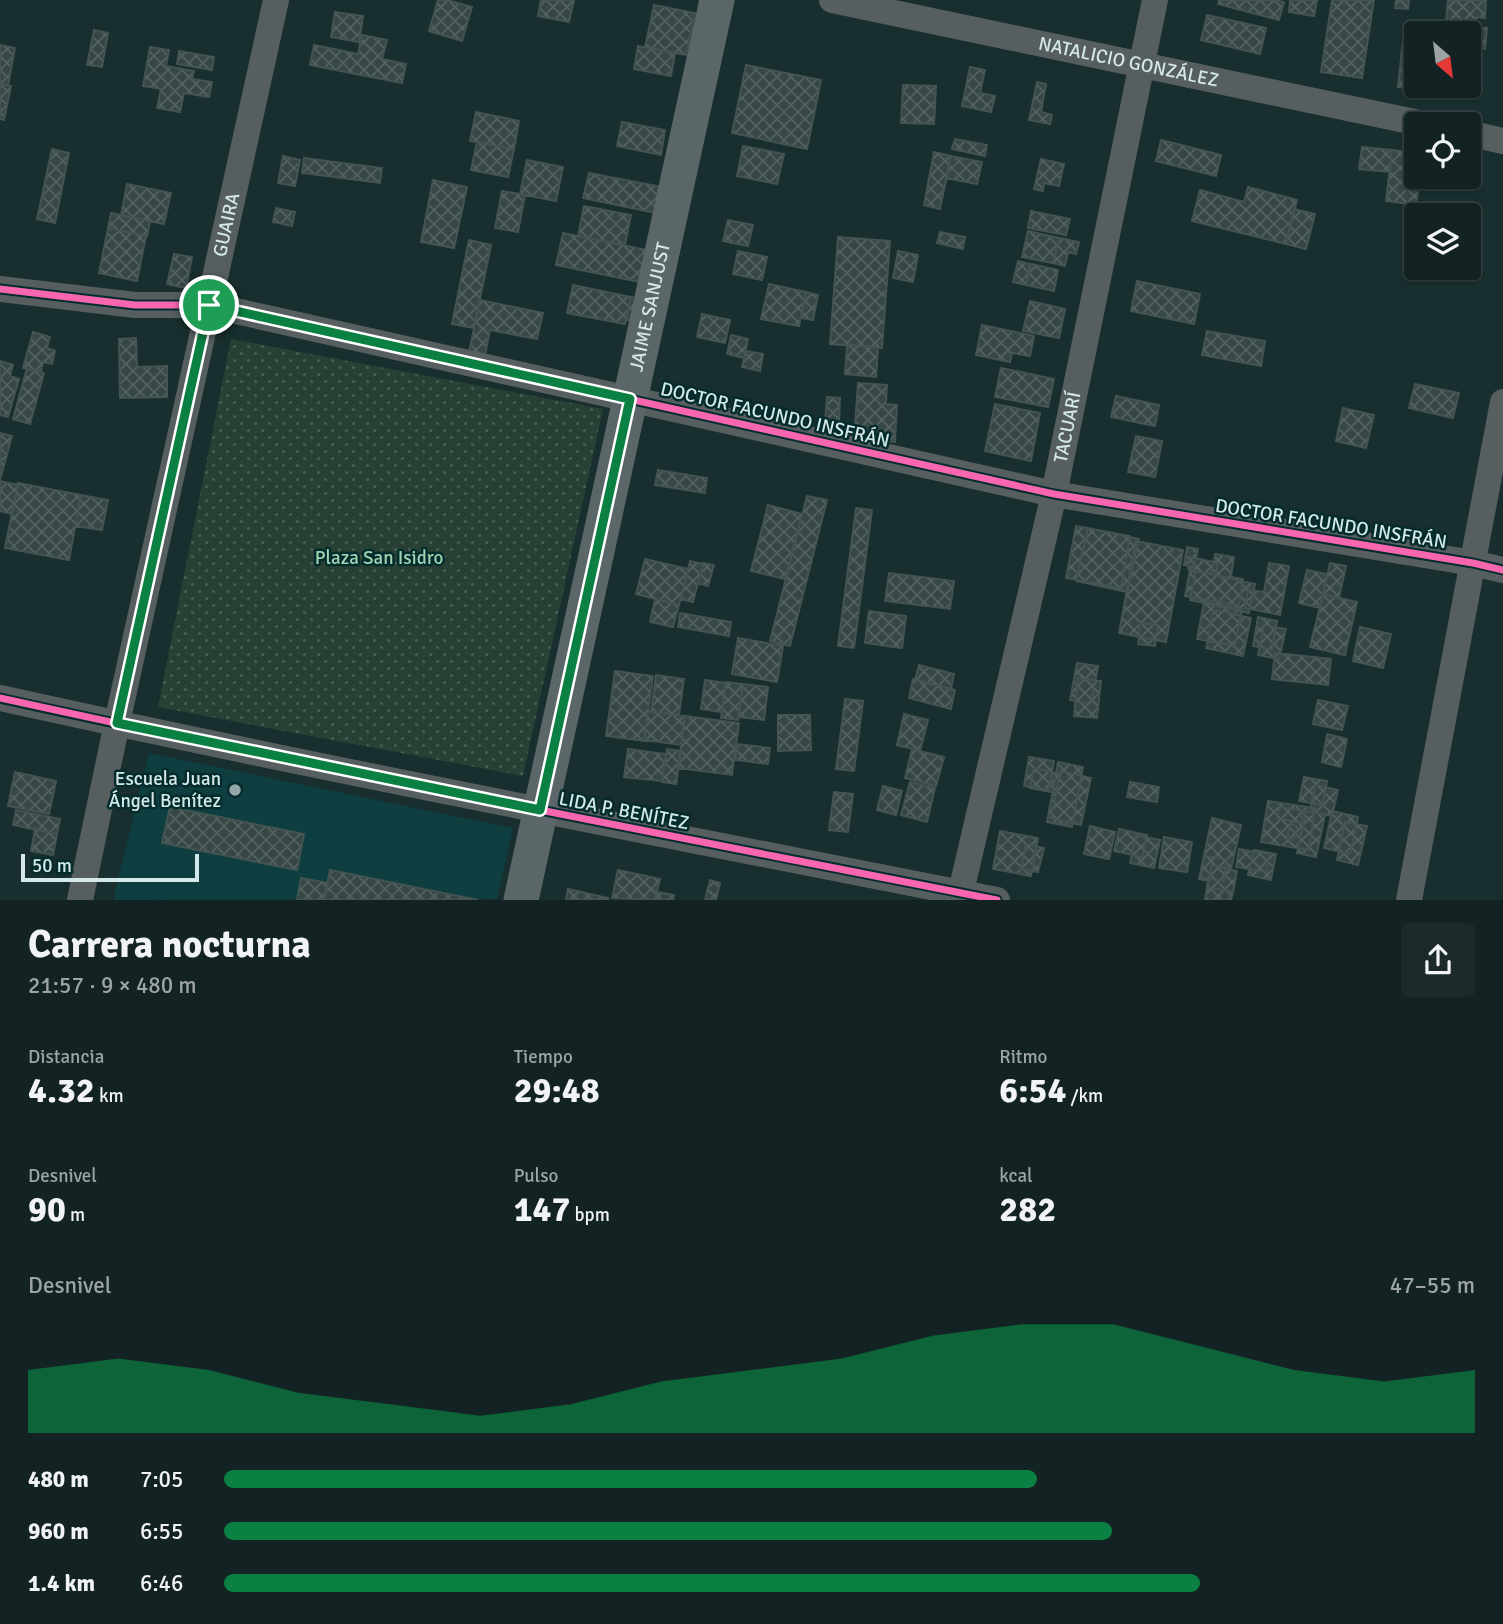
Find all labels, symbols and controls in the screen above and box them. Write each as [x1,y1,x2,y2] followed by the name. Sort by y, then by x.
[1404,21,1480,98] north arrow
[1404,21,1481,280] map controls
[1036,32,1221,93] street label: NATALICIO GONZÁLEZ
[1404,112,1481,189] button: locate
[208,190,245,259] street label: GUAIRA
[1404,203,1481,280] button: layers
[624,240,676,374] street label: JAIME SANJUST
[179,275,239,335] pin
[190,286,228,324] icon: arrive
[658,377,892,453] street label: DOCTOR FACUNDO INSFRÁN
[1049,389,1087,465] street label: TACUARÍ
[1213,494,1449,554] street label: DOCTOR FACUNDO INSFRÁN
[315,546,443,570] park label: Plaza San Isidro
[109,767,221,813] place label: Escuela Juan Ángel Benítez
[227,782,243,798] marker: Escuela Juan Ángel Benítez
[557,787,691,835] street label: LIDA P. BENÍTEZ
[21,850,200,882] scale bar
[32,854,72,878] text: 50 m
[28,921,311,968] text: Carrera nocturna
[1401,923,1475,997] button: share
[28,971,197,1000] text: 21:57 · 9 × 480 m
[28,1045,104,1069] text: Distancia
[514,1045,573,1069] text: Tiempo
[999,1045,1047,1069] text: Ritmo
[28,1069,95,1112] text: 4.32
[514,1069,600,1112] text: 29:48
[999,1069,1066,1112] text: 6:54
[95,1084,124,1108] text: km
[1066,1084,1103,1108] text: /km
[28,1164,97,1188] text: Desnivel
[514,1164,558,1188] text: Pulso
[999,1164,1033,1188] text: kcal
[28,1188,66,1231] text: 90
[514,1188,570,1231] text: 147
[999,1188,1056,1231] text: 282
[66,1203,85,1227] text: m
[570,1203,610,1227] text: bpm
[28,1271,111,1300] text: Desnivel
[1390,1271,1475,1300] text: 47–55 m
[28,1465,89,1494] text: 480 m
[140,1465,183,1494] text: 7:05
[28,1517,89,1546] text: 960 m
[140,1517,183,1546] text: 6:55
[28,1569,95,1598] text: 1.4 km
[140,1569,183,1598] text: 6:46

